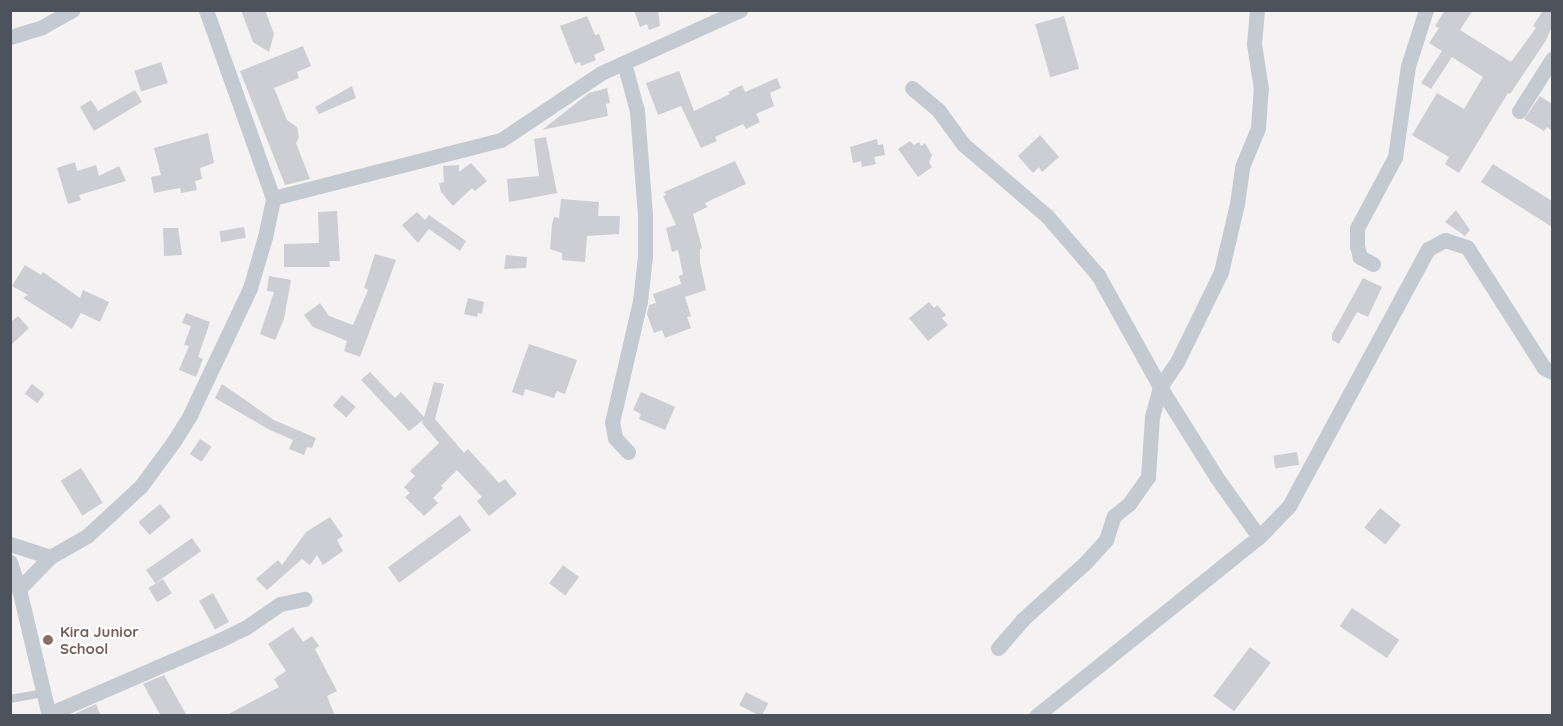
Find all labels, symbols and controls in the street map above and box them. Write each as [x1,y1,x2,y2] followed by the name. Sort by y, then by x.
[60,622,139,657] place label: Kira Junior School
[41,633,55,647] marker: Kira Junior School

